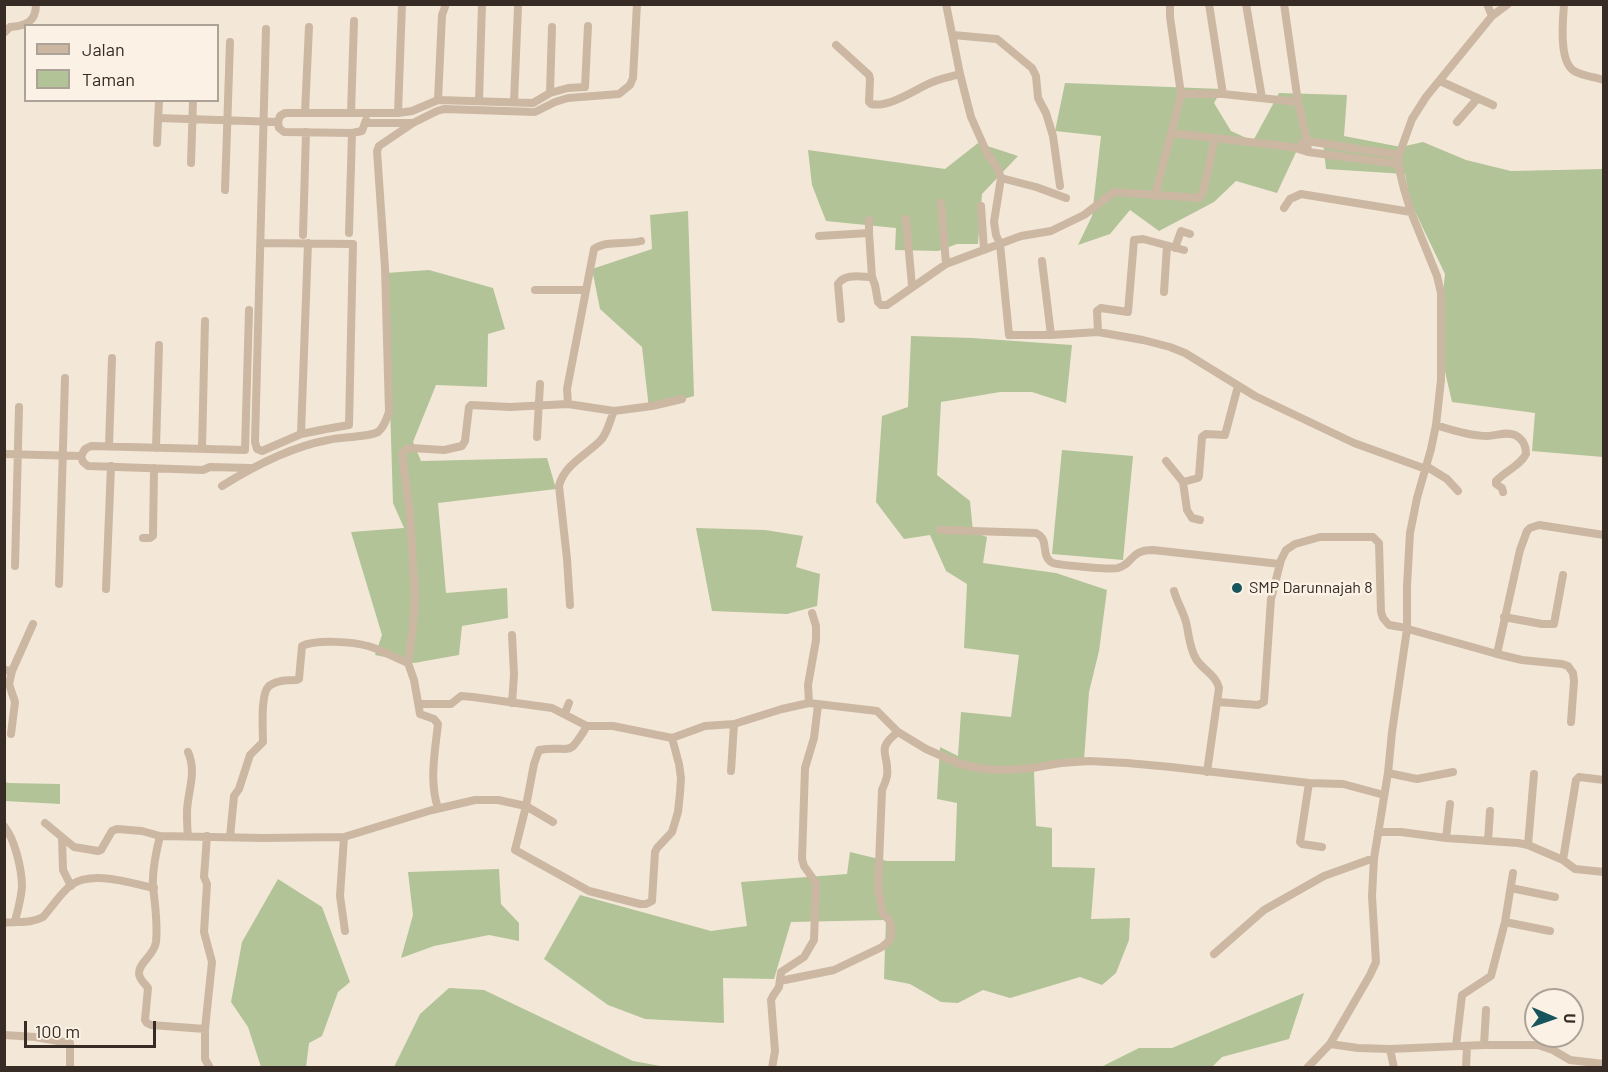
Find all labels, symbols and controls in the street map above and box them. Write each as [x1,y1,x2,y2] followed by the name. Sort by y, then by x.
[24,24,219,102] legend
[82,38,125,60] text: Jalan
[82,68,135,90] text: Taman
[1249,578,1373,598] place label: SMP Darunnajah 8
[1230,581,1244,595] marker: SMP Darunnajah 8
[1524,988,1584,1048] north arrow
[27,1009,159,1047] scale bar
[1561,1013,1580,1024] text: U
[35,1020,80,1042] text: 100 m

